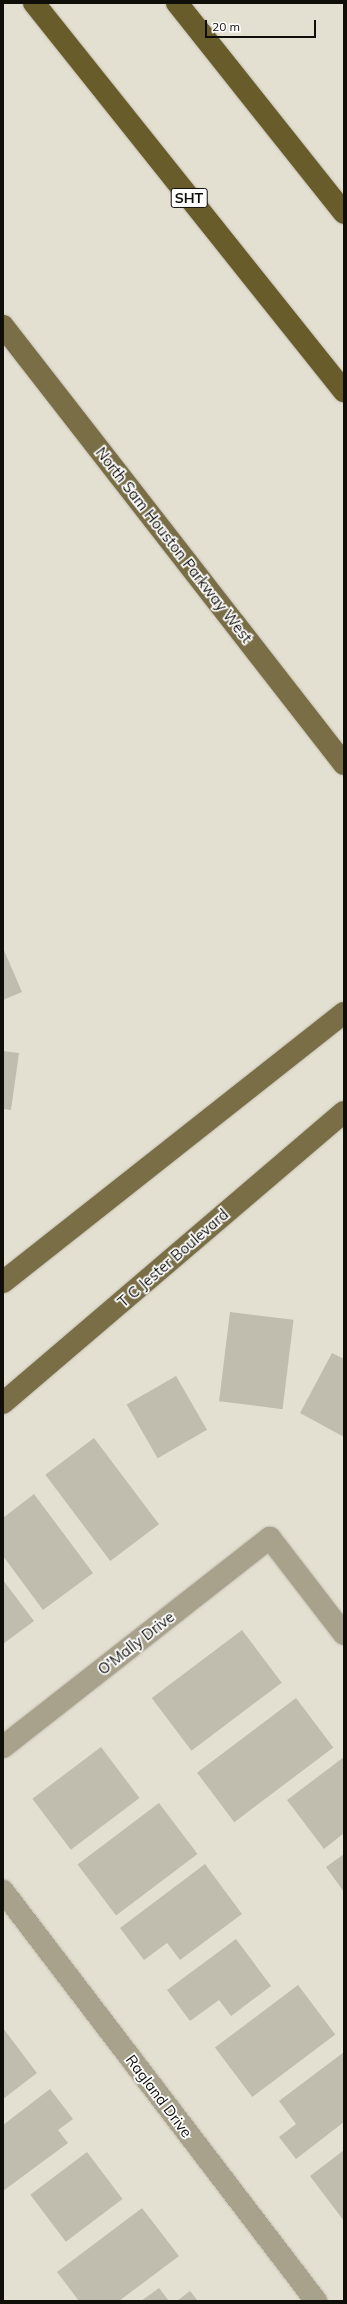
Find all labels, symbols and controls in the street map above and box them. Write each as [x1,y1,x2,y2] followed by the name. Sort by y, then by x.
[207,12,318,38] scale bar
[212,19,240,34] text: 20 m
[170,186,208,210] road number: SHT
[92,444,256,646] street label: North Sam Houston Parkway West
[114,1205,232,1311] street label: T C Jester Boulevard
[94,1608,178,1678] street label: O'Mally Drive
[122,2051,196,2141] street label: Ragland Drive

